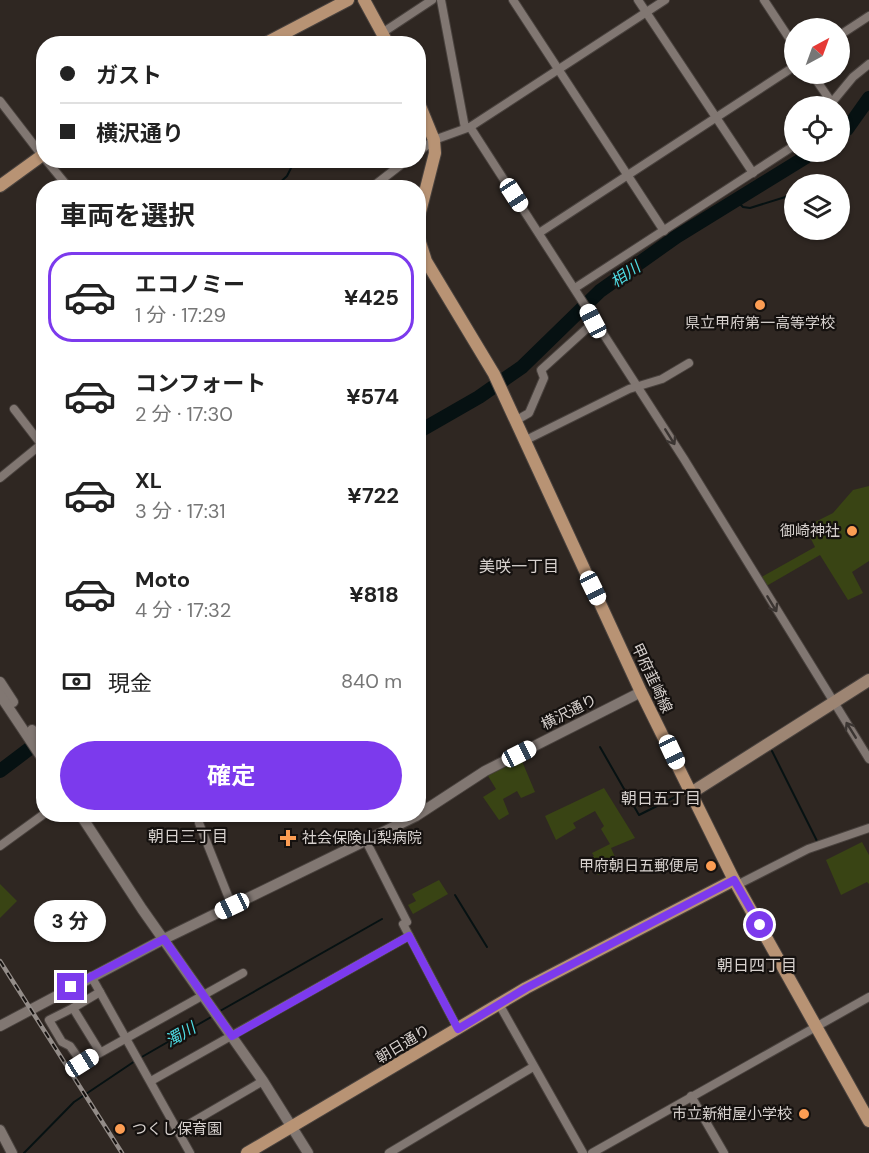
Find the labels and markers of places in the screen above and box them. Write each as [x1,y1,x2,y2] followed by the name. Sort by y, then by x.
[753,298,767,312] marker: 県立甲府第一高等学校
[685,313,835,333] place label: 県立甲府第一高等学校
[780,521,840,541] place label: 御崎神社
[845,524,859,538] marker: 御崎神社
[302,828,422,848] place label: 社会保険山梨病院
[279,829,297,847] marker: 社会保険山梨病院
[579,856,699,876] place label: 甲府朝日五郵便局
[704,859,718,873] marker: 甲府朝日五郵便局
[672,1104,792,1124] place label: 市立新紺屋小学校
[797,1107,811,1121] marker: 市立新紺屋小学校
[132,1119,222,1139] place label: つくし保育園
[113,1122,127,1136] marker: つくし保育園

